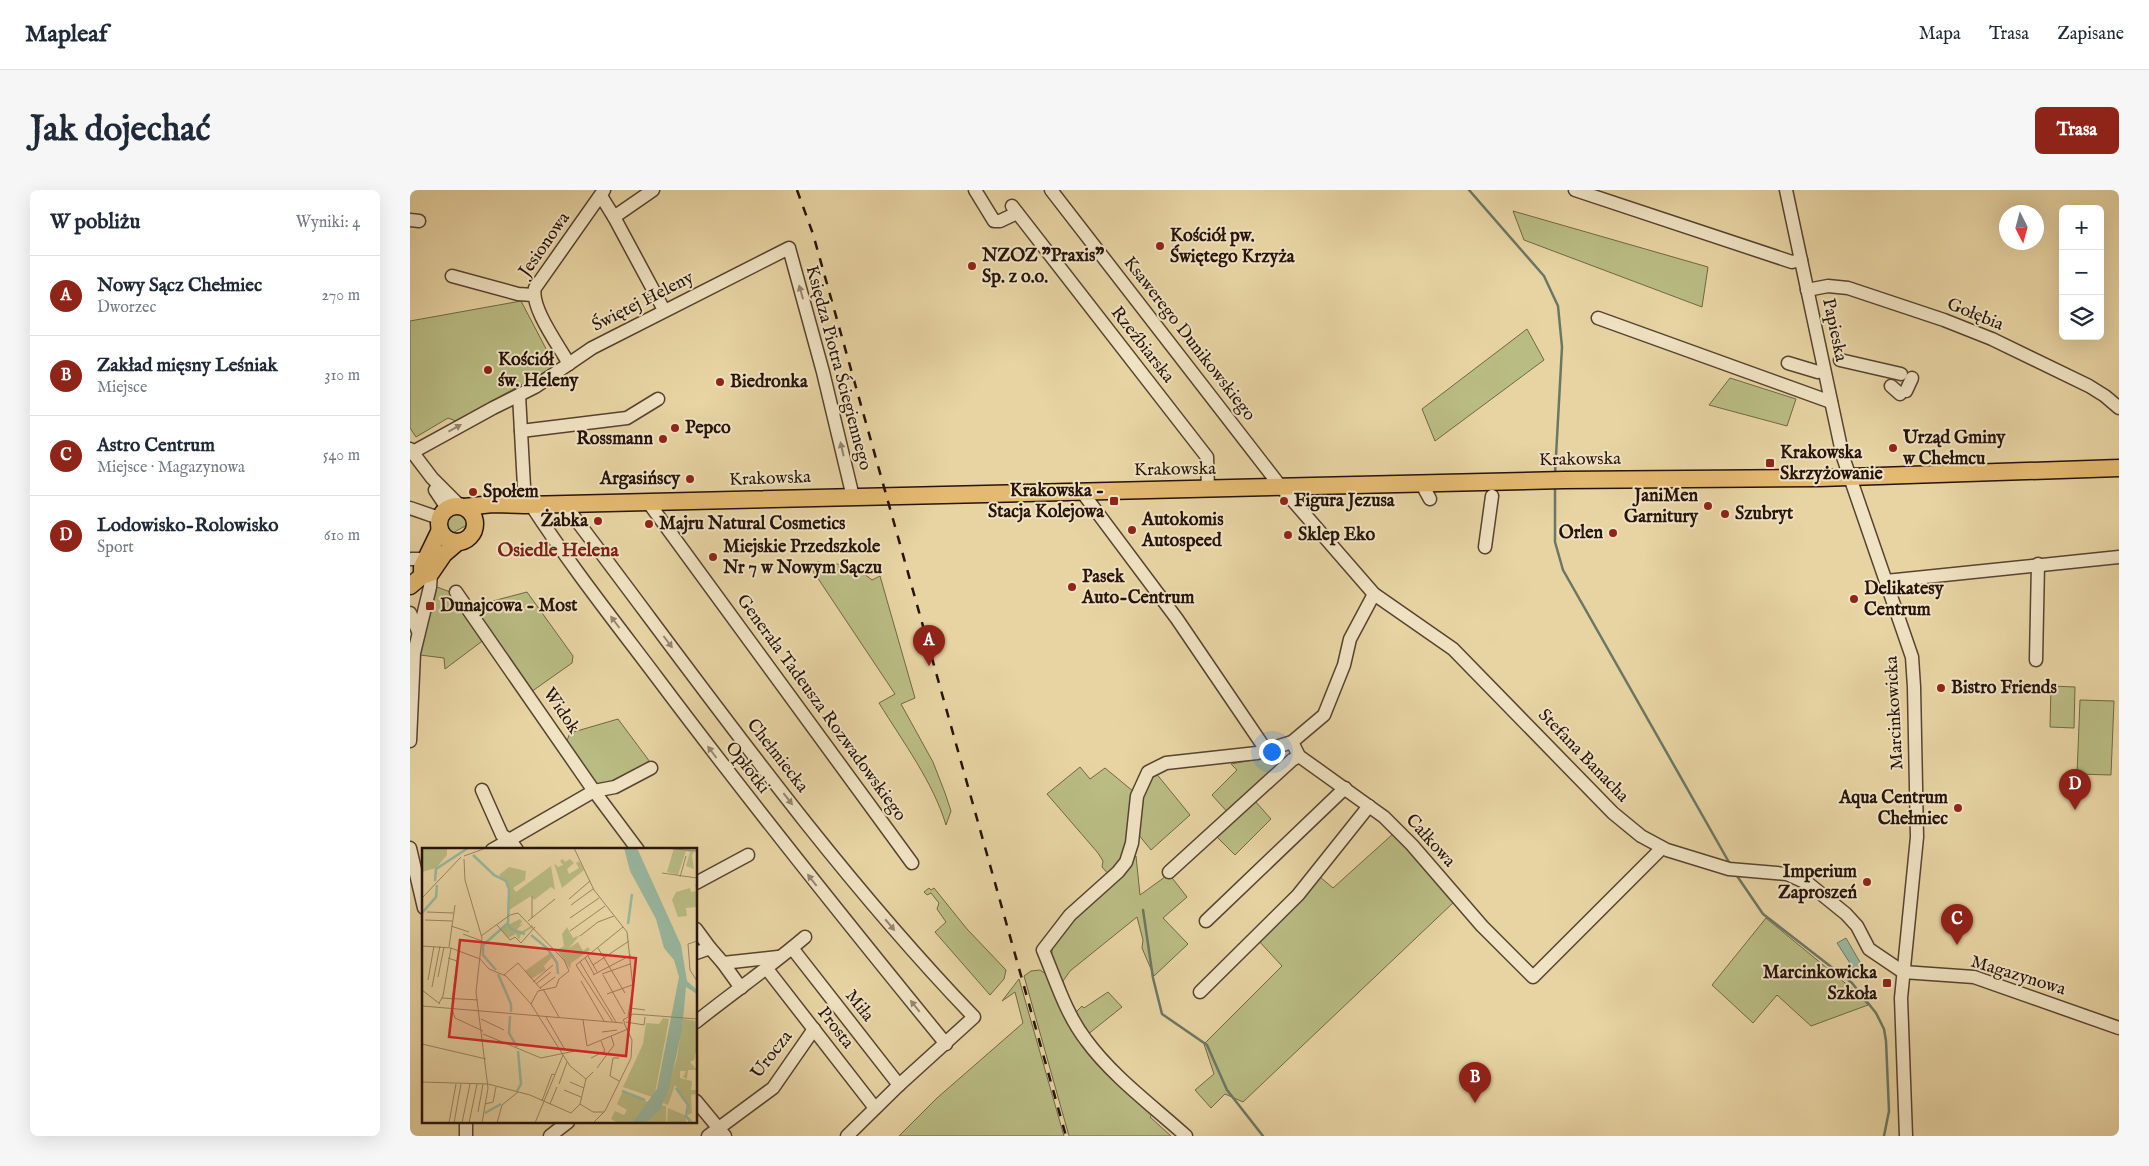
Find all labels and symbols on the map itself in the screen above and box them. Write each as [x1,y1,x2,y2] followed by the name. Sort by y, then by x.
[1999,205,2044,250] north arrow
[513,208,576,284] street label: Jesionowa
[1170,225,1296,269] place label: Kościół pw. Świętego Krzyża
[1154,240,1166,252] marker: Kościół pw. Świętego Krzyża
[981,245,1104,289] place label: NZOZ "Praxis" Sp. z o.o.
[1118,252,1261,426] street label: Ksawerego Dunikowskiego
[966,260,978,272] marker: NZOZ "Praxis" Sp. z o.o.
[800,263,878,473] street label: Księdza Piotra Ściegiennego
[587,265,698,338] street label: Świętej Heleny
[797,284,805,300] one-way arrow
[1943,293,2007,337] street label: Gołębia
[1816,296,1852,364] street label: Papieska
[1105,302,1179,388] street label: Rzeźbiarska
[498,349,579,393] place label: Kościół św. Heleny
[482,364,494,376] marker: Kościół św. Heleny
[730,371,809,394] place label: Biedronka
[714,376,726,388] marker: Biedronka
[685,417,731,440] place label: Pepco
[669,422,681,434] marker: Pepco
[449,424,462,433] one-way arrow
[1902,427,2007,471] place label: Urząd Gminy w Chełmcu
[576,428,653,451] place label: Rossmann
[657,433,669,445] marker: Rossmann
[838,442,846,457] one-way arrow
[1780,442,1883,486] place label: Krakowska Skrzyżowanie
[1887,442,1899,454] marker: Urząd Gminy w Chełmcu
[1539,448,1621,472] street label: Krakowska
[1764,457,1776,469] marker: Krakowska Skrzyżowanie
[1134,458,1216,482] street label: Krakowska
[729,466,812,492] street label: Krakowska
[599,468,681,491] place label: Argasińscy
[684,473,696,485] marker: Argasińscy
[988,480,1105,524] place label: Krakowska - Stacja Kolejowa
[483,481,539,504] place label: Społem
[1624,485,1699,529] place label: JaniMen Garnitury
[467,486,479,498] marker: Społem
[1294,490,1396,513] place label: Figura Jezusa
[1108,495,1120,507] marker: Krakowska - Stacja Kolejowa
[1278,495,1290,507] marker: Figura Jezusa
[1702,500,1714,512] marker: JaniMen Garnitury
[1735,503,1794,526] place label: Szubryt
[541,508,589,533] place label: Żabka
[1719,508,1731,520] marker: Szubryt
[1141,509,1224,553] place label: Autokomis Autospeed
[659,513,846,536] place label: Majru Natural Cosmetics
[592,515,604,527] marker: Żabka
[643,518,655,530] marker: Majru Natural Cosmetics
[1559,522,1603,545] place label: Orlen
[1126,524,1138,536] marker: Autokomis Autospeed
[1298,524,1376,547] place label: Sklep Eko
[1607,527,1619,539] marker: Orlen
[1282,529,1294,541] marker: Sklep Eko
[722,536,883,580] place label: Miejskie Przedszkole Nr 7 w Nowym Sączu
[497,539,619,563] district label: Osiedle Helena
[707,551,719,563] marker: Miejskie Przedszkole Nr 7 w Nowym Sączu
[1081,566,1194,610] place label: Pasek Auto-Centrum
[1864,578,1945,622] place label: Delikatesy Centrum
[1066,581,1078,593] marker: Pasek Auto-Centrum
[731,590,911,826] street label: Generała Tadeusza Rozwadowskiego
[1848,593,1860,605] marker: Delikatesy Centrum
[440,595,578,618] place label: Dunajcowa - Most
[424,600,436,612] marker: Dunajcowa - Most
[610,615,620,629] one-way arrow
[913,625,945,666] pin: A
[663,635,674,648] one-way arrow
[1881,655,1909,771] street label: Marcinkowicka
[1951,677,2057,700] place label: Bistro Friends
[1935,682,1947,694] marker: Bistro Friends
[537,684,585,739] street label: Widok
[1533,704,1634,808] street label: Stefana Banacha
[741,714,813,798] street label: Chełmiecka
[720,737,775,799] street label: Opłotki
[1259,739,1285,765] your location
[707,746,718,759] one-way arrow
[2059,769,2091,810] pin: D
[1838,787,1948,831] place label: Aqua Centrum Chełmiec
[783,792,794,805] one-way arrow
[1952,802,1964,814] marker: Aqua Centrum Chełmiec
[1400,809,1460,873] street label: Całkowa
[422,848,698,1124] inset map
[1778,861,1857,905] place label: Imperium Zaproszeń
[807,874,818,887] one-way arrow
[1861,876,1873,888] marker: Imperium Zaproszeń
[1941,904,1973,945] pin: C
[884,919,896,931] one-way arrow
[1968,951,2068,1001] street label: Magazynowa
[1763,962,1878,1006] place label: Marcinkowicka Szkoła
[1881,977,1893,989] marker: Marcinkowicka Szkoła
[839,985,879,1027] street label: Miła
[909,1000,920,1013] one-way arrow
[811,1002,859,1054] street label: Prosta
[746,1026,798,1084] street label: Urocza
[1459,1062,1491,1103] pin: B

